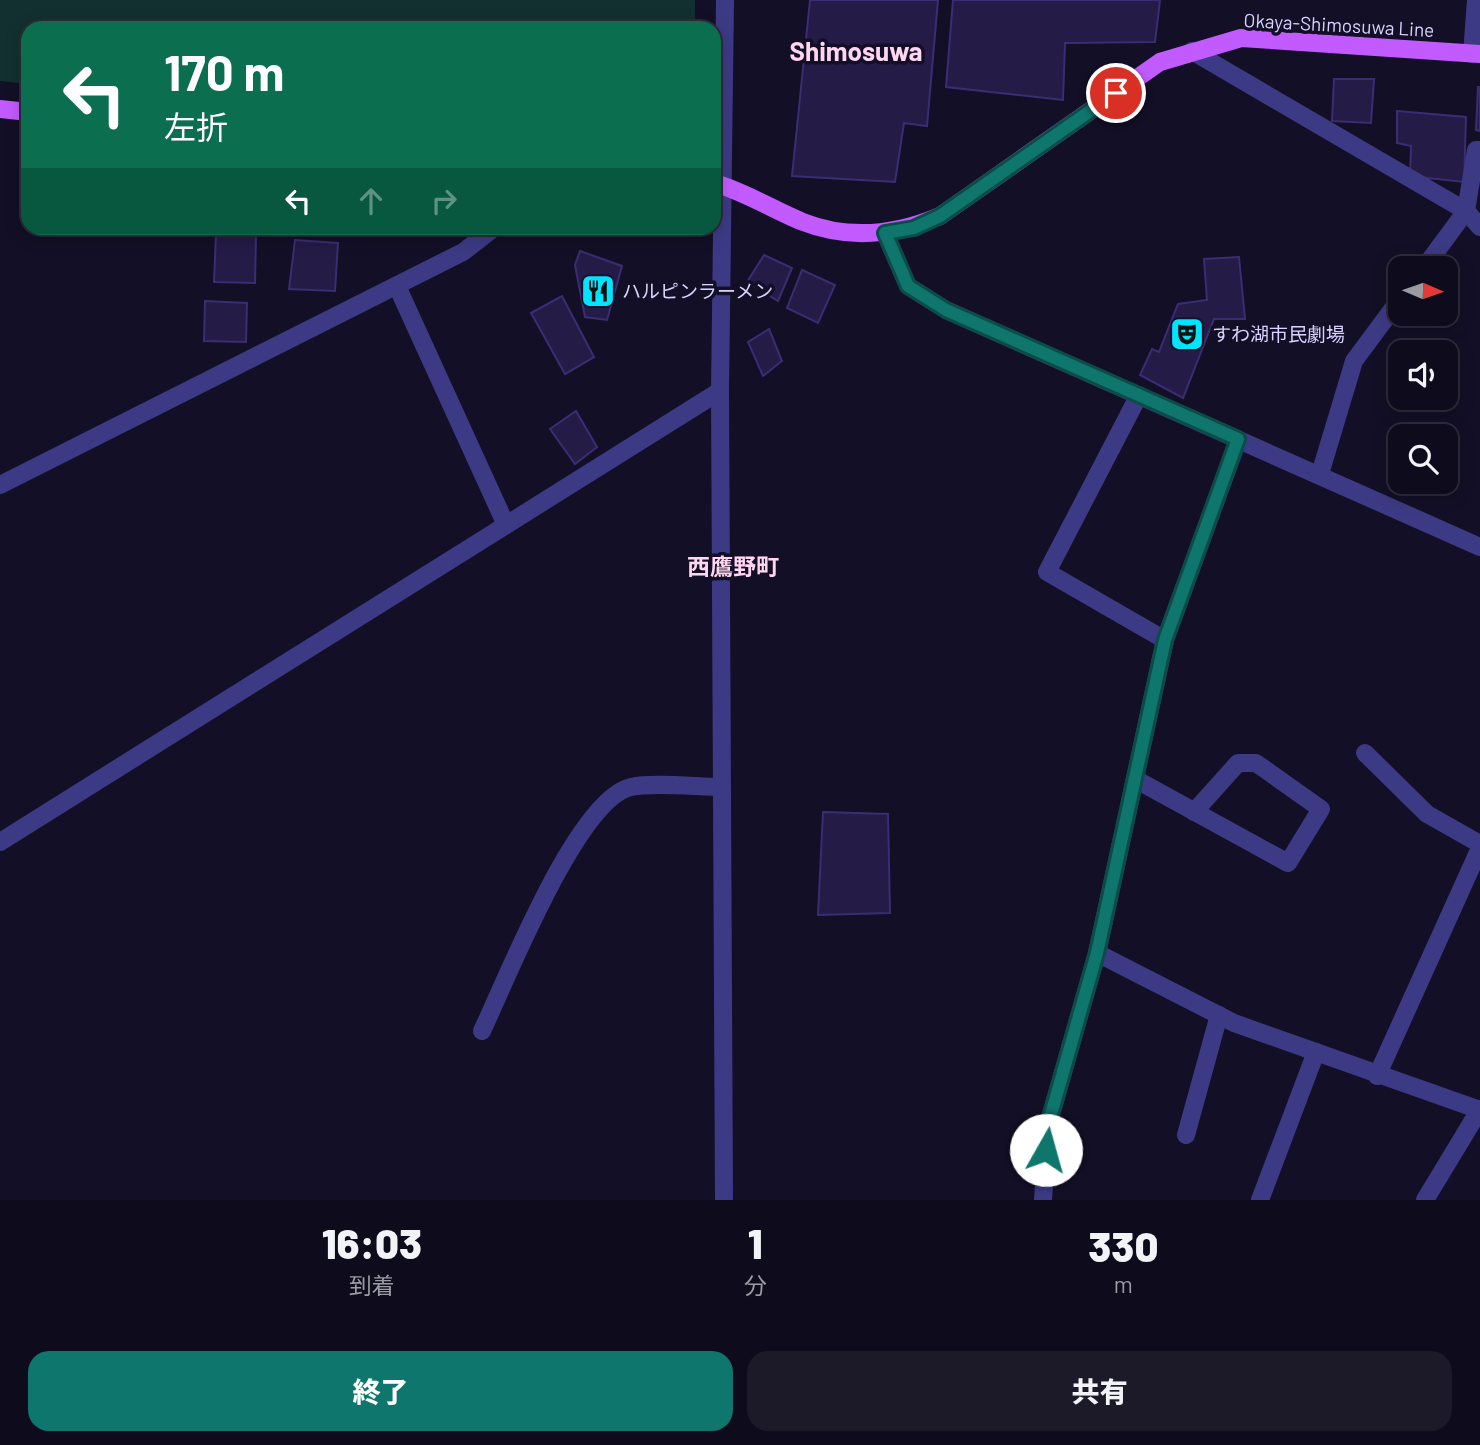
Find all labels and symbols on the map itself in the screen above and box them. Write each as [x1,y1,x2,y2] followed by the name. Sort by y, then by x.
[1243,8,1435,41] street label: Okaya-Shimosuwa Line
[789,35,923,66] district label: Shimosuwa
[1086,63,1146,123] pin
[1388,256,1458,326] north arrow
[579,272,617,310] restaurant icon: ハルピンラーメン
[622,279,773,302] place label: ハルピンラーメン
[1168,315,1206,353] theatre icon: すわ湖市民劇場
[1212,322,1345,345] place label: すわ湖市民劇場
[687,552,779,580] district label: 西鷹野町
[1009,1113,1083,1187] position arrow

